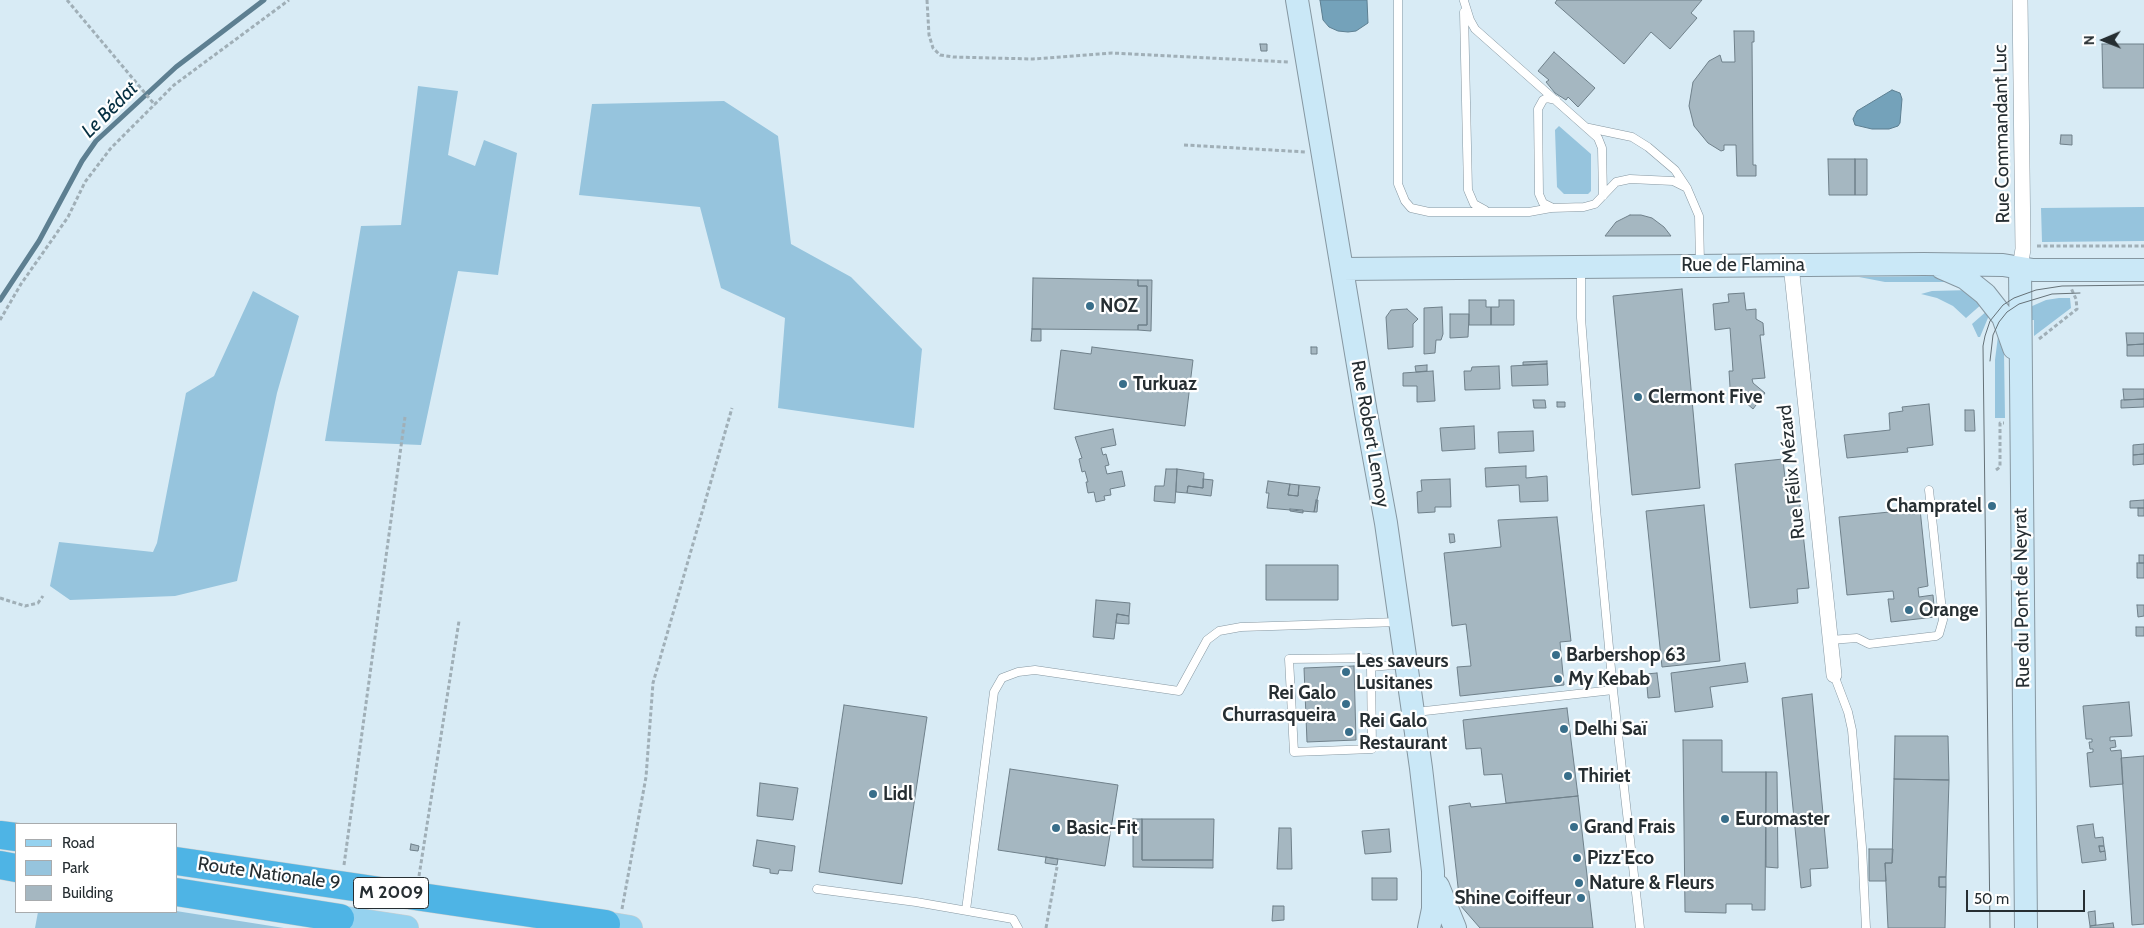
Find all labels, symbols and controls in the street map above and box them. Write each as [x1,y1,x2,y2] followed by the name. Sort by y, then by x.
[2079,15,2129,65] north arrow
[2080,35,2098,45] text: N
[1989,44,2015,224] street label: Rue Commandant Luc
[77,77,143,143] water label: Le Bédat
[1681,254,1805,276] street label: Rue de Flamina
[1100,295,1138,317] place label: NOZ
[1084,300,1096,312] marker: NOZ
[1346,359,1394,509] street label: Rue Robert Lemoy
[1133,373,1197,395] place label: Turkuaz
[1117,378,1129,390] marker: Turkuaz
[1648,386,1762,408] place label: Clermont Five
[1632,391,1644,403] marker: Clermont Five
[1774,404,1810,540] street label: Rue Félix Mézard
[1886,495,1982,517] place label: Champratel
[1986,500,1998,512] marker: Champratel
[2009,508,2035,688] street label: Rue du Pont de Neyrat
[1919,599,1979,621] place label: Orange
[1903,604,1915,616] marker: Orange
[1566,644,1686,666] place label: Barbershop 63
[1550,649,1562,661] marker: Barbershop 63
[1356,650,1448,694] place label: Les saveurs Lusitanes
[1340,666,1352,678] marker: Les saveurs Lusitanes
[1568,668,1650,690] place label: My Kebab
[1552,673,1564,685] marker: My Kebab
[1222,682,1336,726] place label: Rei Galo Churrasqueira
[1340,698,1352,710] marker: Rei Galo Churrasqueira
[1359,710,1447,754] place label: Rei Galo Restaurant
[1574,718,1647,740] place label: Delhi Saï
[1558,723,1570,735] marker: Delhi Saï
[1343,726,1355,738] marker: Rei Galo Restaurant
[1578,765,1631,787] place label: Thiriet
[1562,770,1574,782] marker: Thiriet
[883,783,913,805] place label: Lidl
[867,788,879,800] marker: Lidl
[1735,808,1830,830] place label: Euromaster
[1719,813,1731,825] marker: Euromaster
[1584,816,1675,838] place label: Grand Frais
[1066,817,1137,839] place label: Basic-Fit
[1568,821,1580,833] marker: Grand Frais
[1050,822,1062,834] marker: Basic-Fit
[15,823,178,913] legend
[62,834,95,852] text: Road
[1587,847,1654,869] place label: Pizz'Eco
[1571,852,1583,864] marker: Pizz'Eco
[196,853,342,895] street label: Route Nationale 9
[62,859,89,877] text: Park
[1589,872,1714,894] place label: Nature & Fleurs
[1573,877,1585,889] marker: Nature & Fleurs
[354,878,428,908] road number: M 2009
[1969,880,2088,912] scale bar
[62,884,113,902] text: Building
[1454,887,1571,909] place label: Shine Coiffeur
[1974,890,2009,908] text: 50 m
[1575,892,1587,904] marker: Shine Coiffeur

